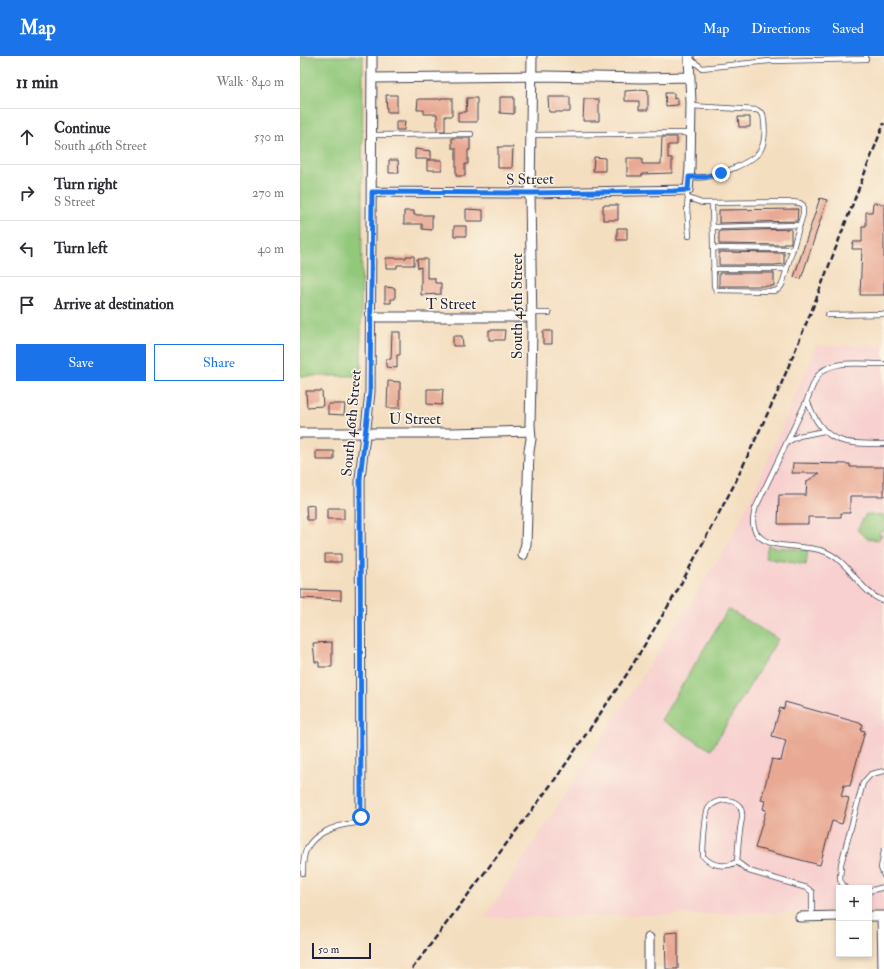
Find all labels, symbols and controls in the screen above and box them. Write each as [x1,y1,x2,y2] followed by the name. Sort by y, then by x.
[20,16,56,40] text: Map
[703,20,729,37] text: Map
[751,20,810,37] text: Directions
[832,20,864,37] text: Saved
[16,72,58,93] text: 11 min
[216,74,284,90] text: Walk · 840 m
[54,119,110,138] text: Continue
[16,126,38,148] icon: ahead
[254,129,284,145] text: 530 m
[54,138,147,154] text: South 46th Street
[712,164,730,182] route end
[506,170,554,189] street label: S Street
[54,175,117,194] text: Turn right
[16,182,38,204] icon: right
[252,185,284,201] text: 270 m
[54,194,95,210] text: S Street
[16,238,38,260] icon: left
[54,239,108,258] text: Turn left
[258,241,284,257] text: 40 m
[508,253,527,359] street label: South 45th Street
[16,294,38,316] icon: arrive
[54,295,174,314] text: Arrive at destination
[426,295,476,314] street label: T Street
[16,344,146,381] button: Save
[154,344,284,381] button: Share
[337,369,366,477] street label: South 46th Street
[389,410,441,429] street label: U Street
[352,808,370,826] route start
[836,885,872,957] map controls
[836,885,872,921] button: +
[836,921,872,957] button: −
[312,941,371,960] scale bar
[318,943,339,956] text: 50 m

